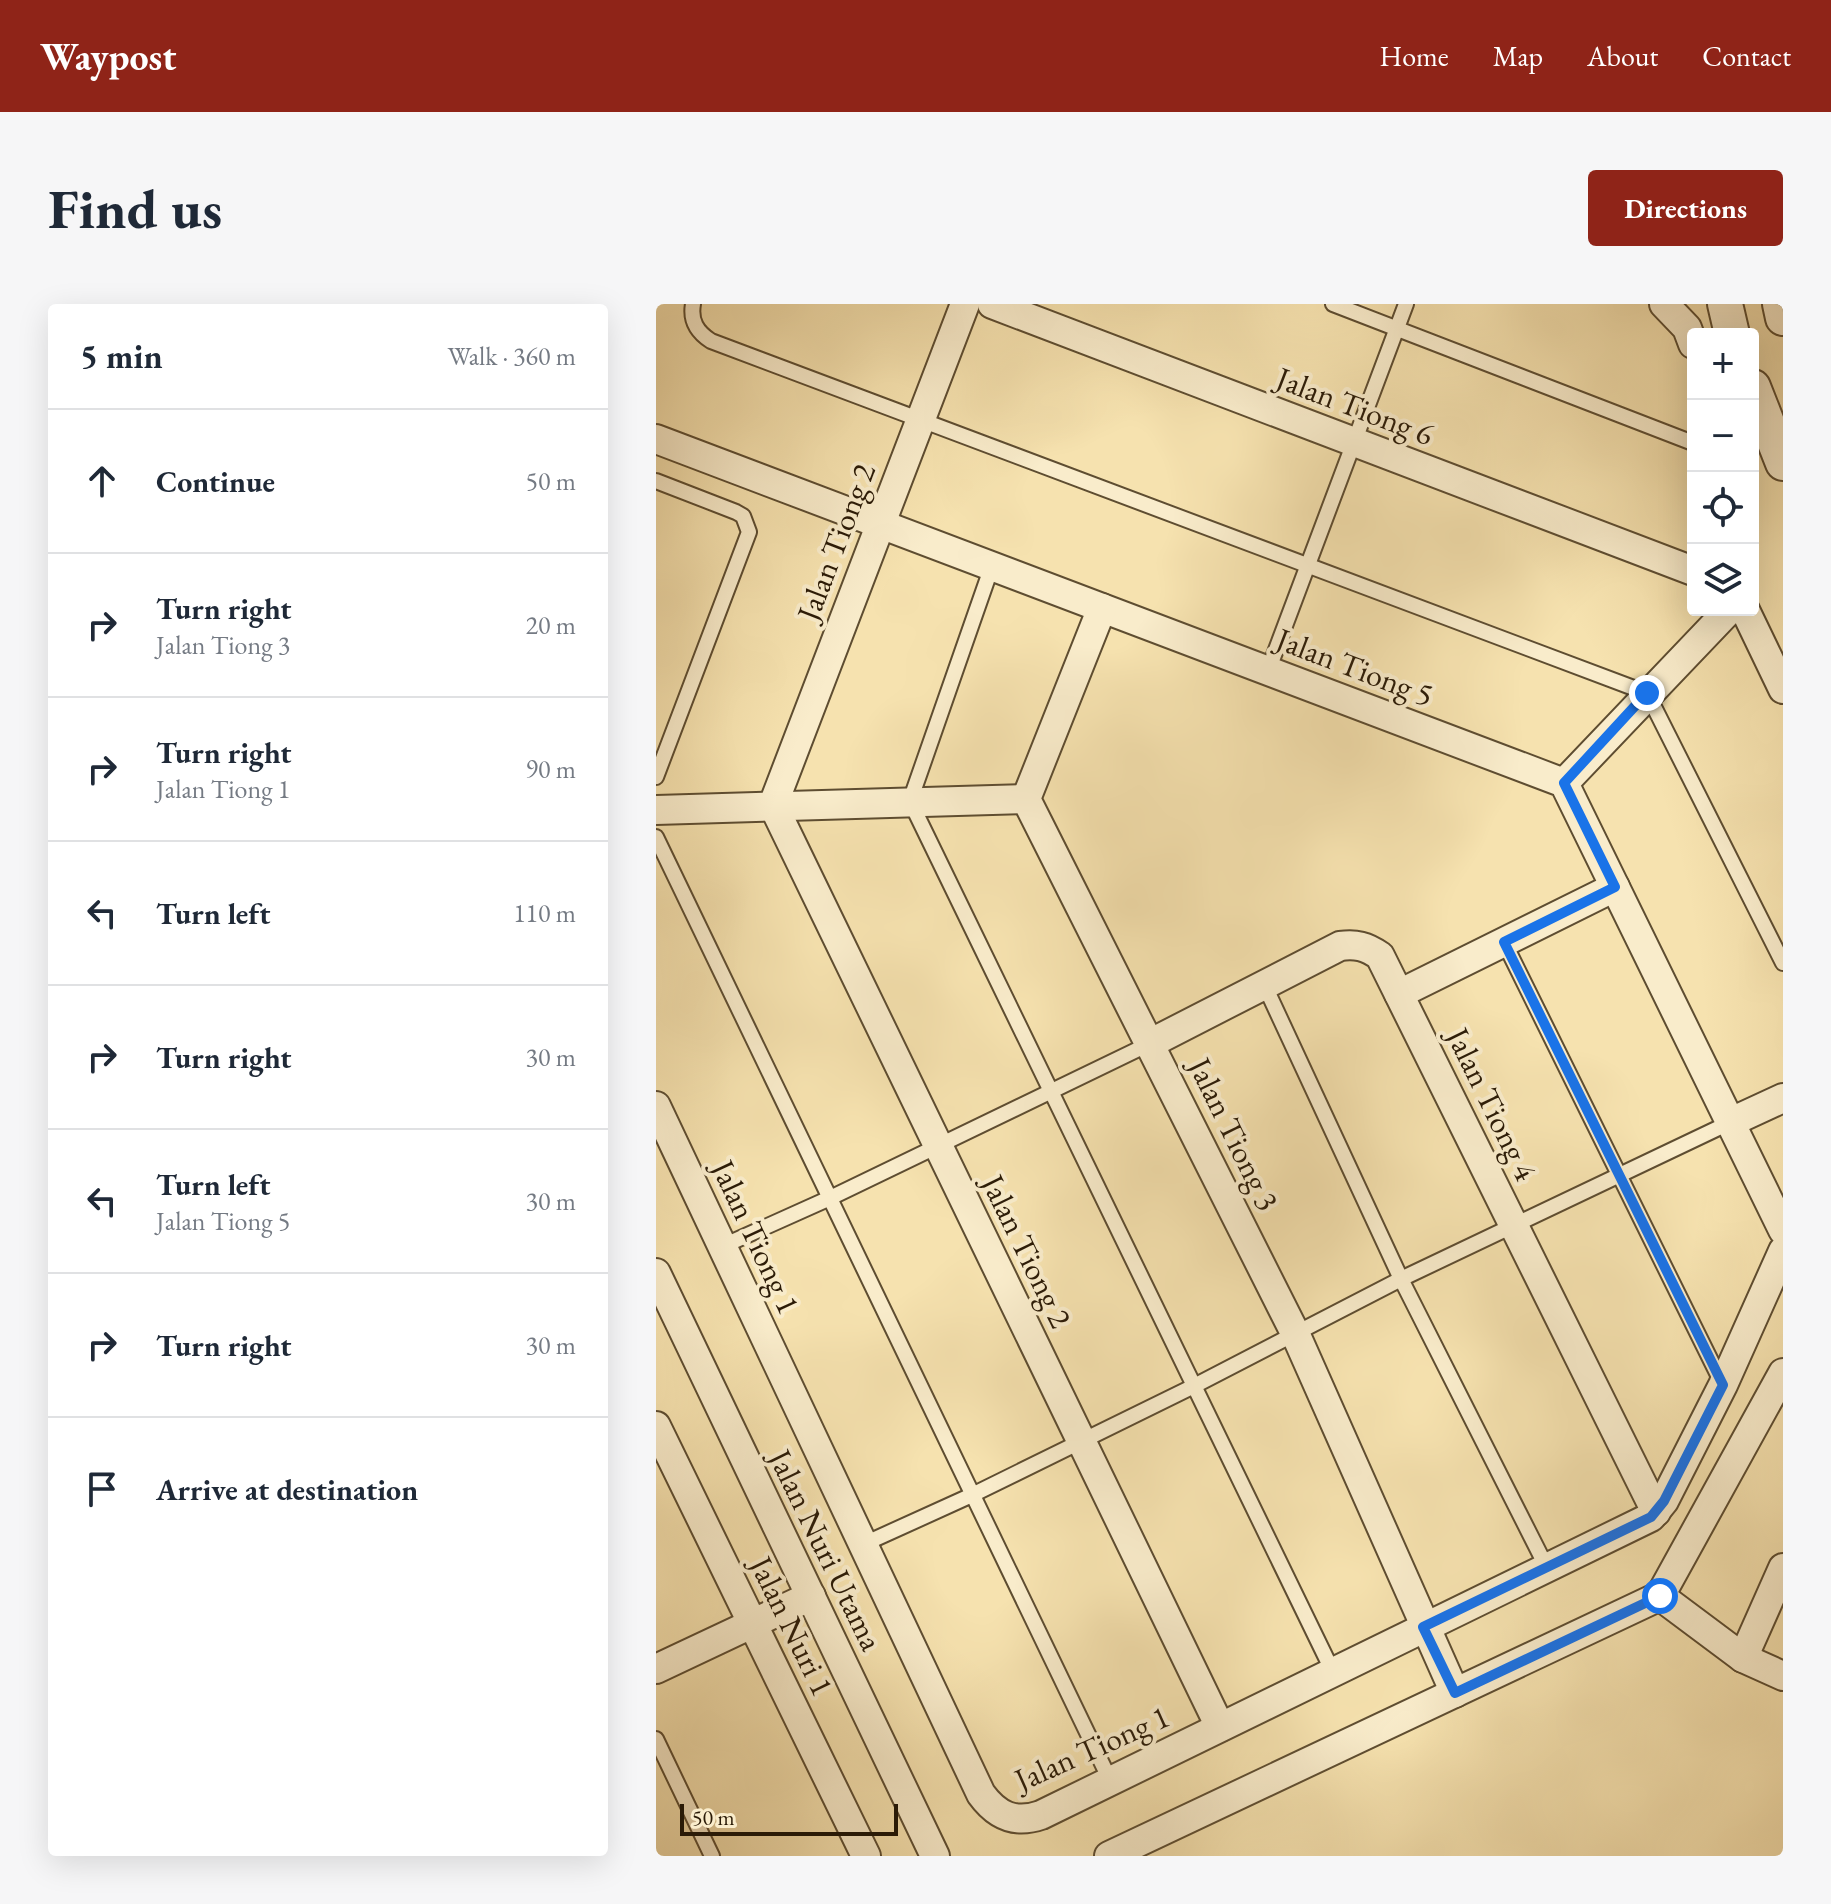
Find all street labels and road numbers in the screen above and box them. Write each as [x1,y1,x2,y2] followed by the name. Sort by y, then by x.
[1268,356,1440,455] street label: Jalan Tiong 6
[786,457,885,629] street label: Jalan Tiong 2
[1268,617,1440,716] street label: Jalan Tiong 5
[1436,1018,1547,1188] street label: Jalan Tiong 4
[1178,1048,1289,1217] street label: Jalan Tiong 3
[701,1151,810,1321] street label: Jalan Tiong 1
[971,1165,1082,1335] street label: Jalan Tiong 2
[758,1440,893,1658] street label: Jalan Nuri Utama
[739,1547,844,1703] street label: Jalan Nuri 1
[1005,1695,1176,1802] street label: Jalan Tiong 1

